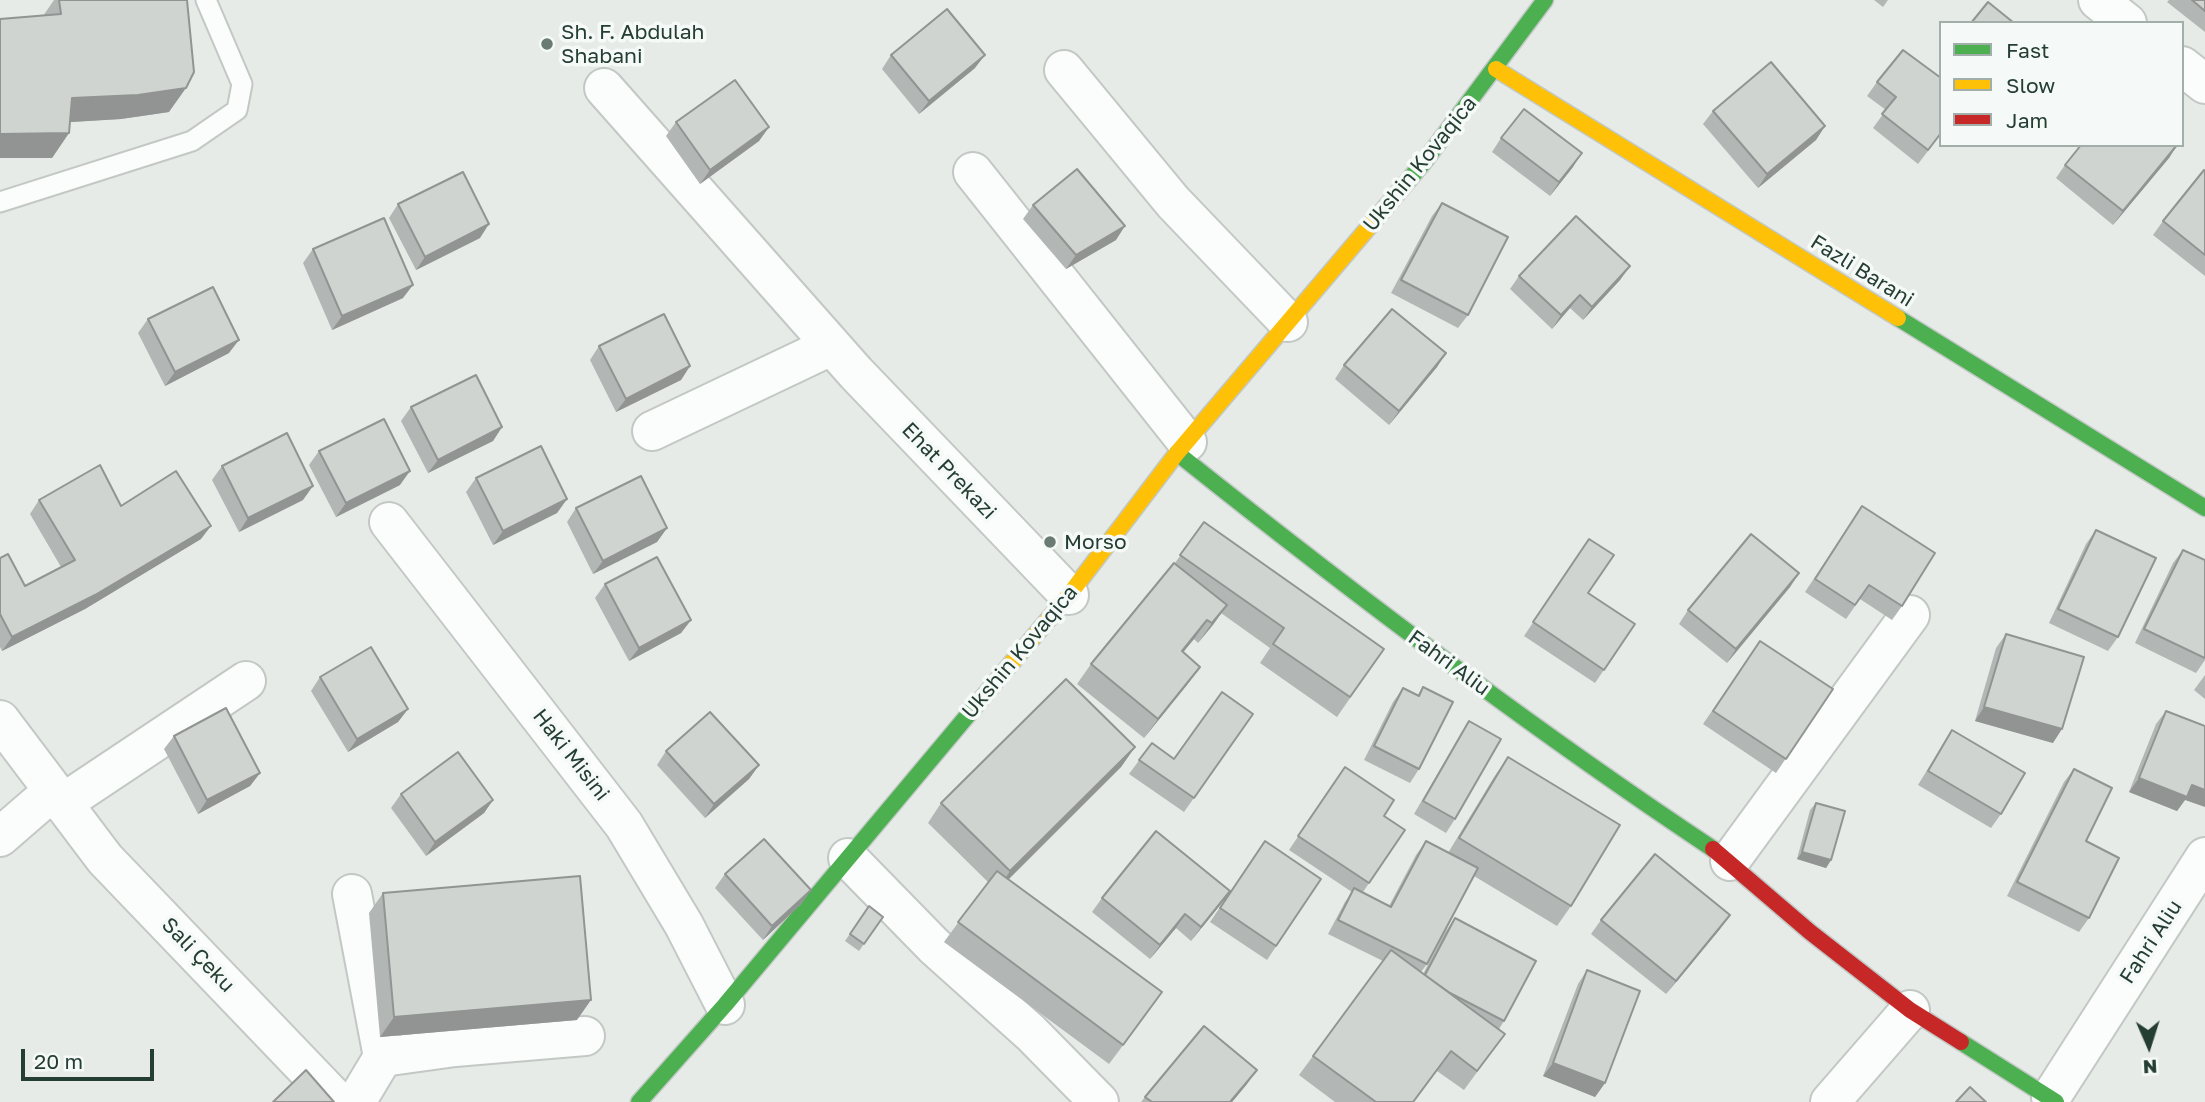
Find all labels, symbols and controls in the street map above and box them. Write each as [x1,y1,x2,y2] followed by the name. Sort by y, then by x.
[561,19,705,69] place label: Sh. F. Abdulah Shabani
[1939,21,2184,147] legend
[539,36,555,52] marker: Sh. F. Abdulah Shabani
[2006,37,2049,63] text: Fast
[2006,72,2055,98] text: Slow
[1358,92,1482,236] street label: Ukshin Kovaqica
[2006,107,2048,133] text: Jam
[1806,229,1918,313] street label: Fazli Barani
[897,417,1001,525] street label: Ehat Prekazi
[1064,529,1127,555] place label: Morso
[1042,534,1058,550] marker: Morso
[957,580,1083,724] street label: Ukshin Kovaqica
[1403,625,1495,701] street label: Fahri Aliu
[527,704,615,806] street label: Haki Misini
[2115,895,2187,989] street label: Fahri Aliu
[156,912,240,998] street label: Sali Çeku
[2114,1011,2184,1081] north arrow
[24,1036,158,1080] scale bar
[34,1048,83,1074] text: 20 m
[2142,1056,2158,1079] text: N

